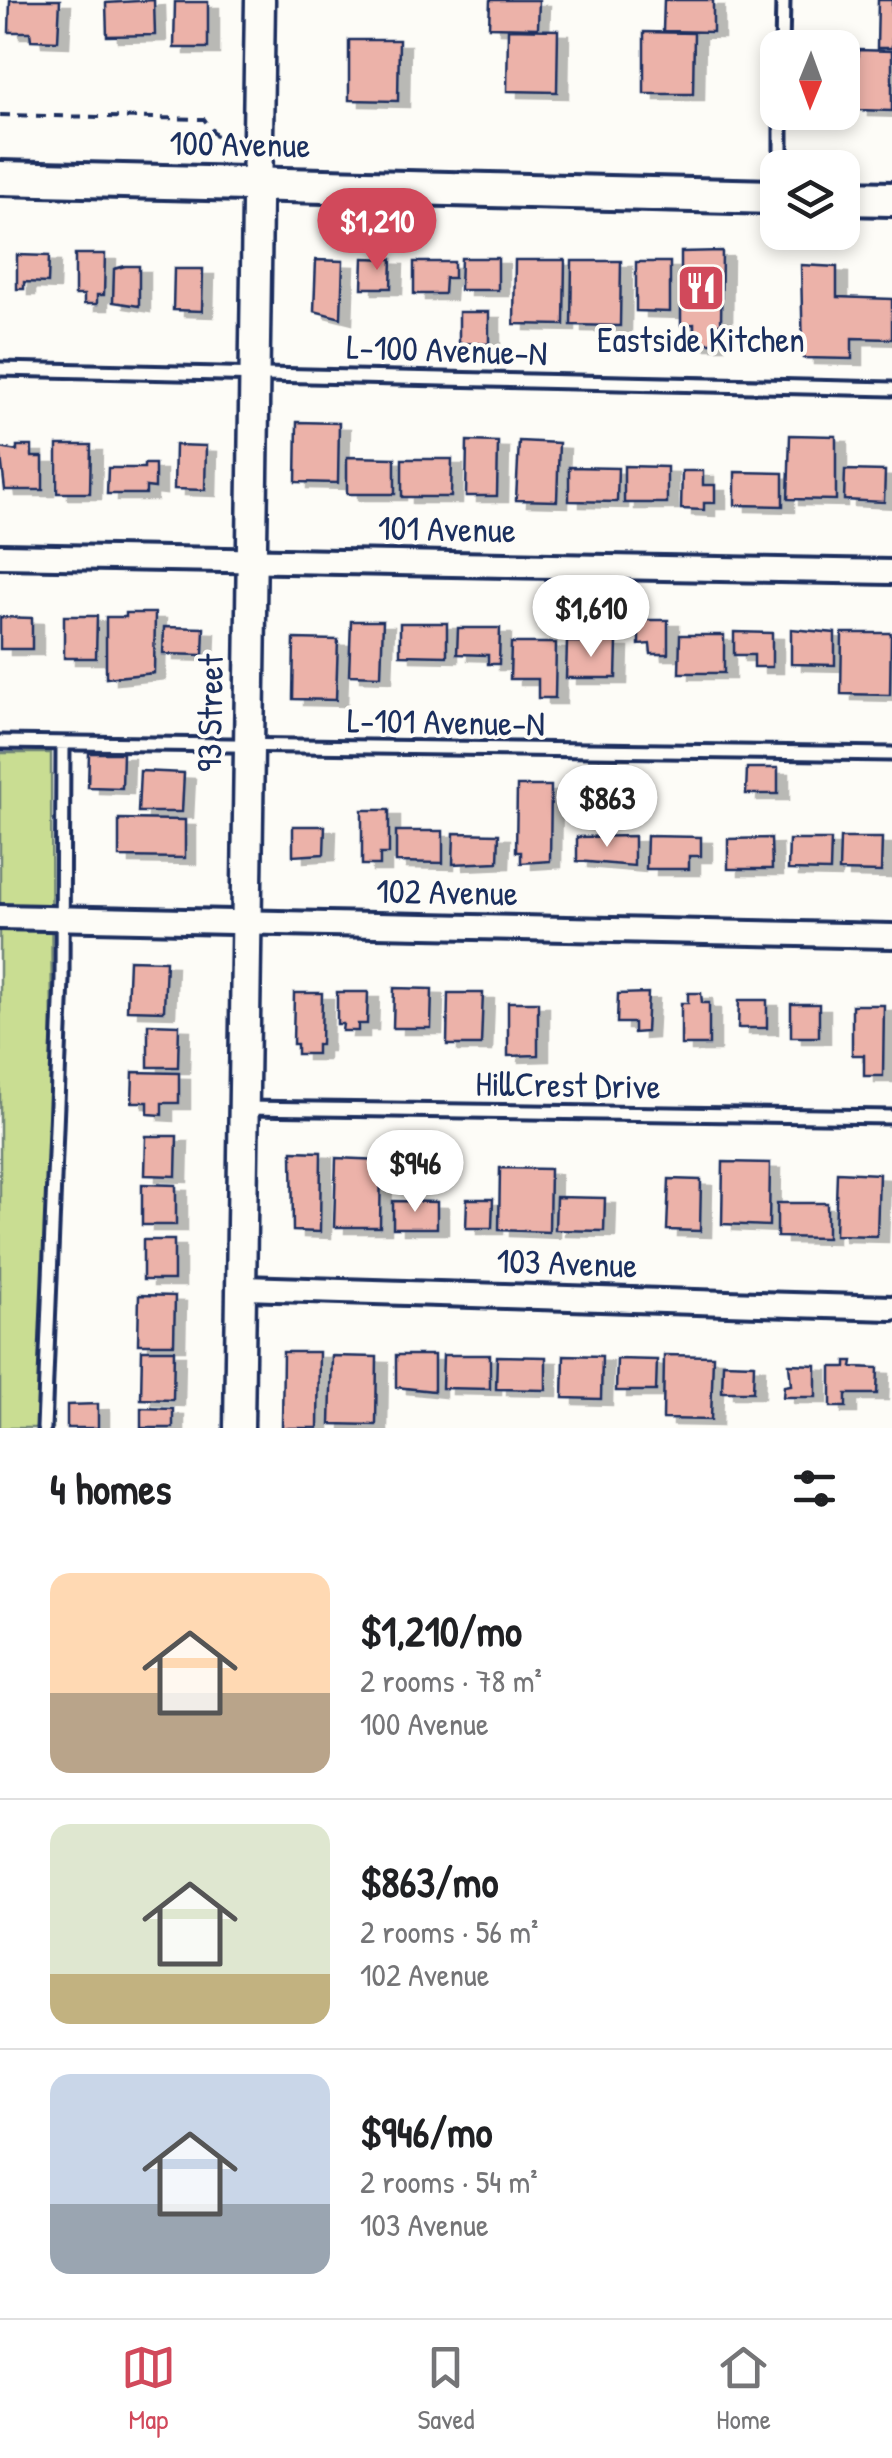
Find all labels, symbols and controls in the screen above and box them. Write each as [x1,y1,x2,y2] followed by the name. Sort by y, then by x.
[760,30,860,130] north arrow
[760,30,860,250] map controls
[169,119,311,168] street label: 100 Avenue
[760,150,860,250] button: layers
[296,188,458,273] pin: $1,210
[339,199,415,242] text: $1,210
[675,262,727,314] restaurant icon: Eastside Kitchen
[597,316,805,363] place label: Eastside Kitchen
[346,323,548,376] street label: L-100 Avenue-N
[378,504,516,553] street label: 101 Avenue
[510,575,672,660] pin: $1,610
[554,586,628,629] text: $1,610
[185,653,234,772] street label: 93 Street
[347,696,545,747] street label: L-101 Avenue-N
[548,765,666,850] pin: $863
[578,776,636,819] text: $863
[376,867,518,916] street label: 102 Avenue
[475,1059,661,1110] street label: HillCrest Drive
[356,1130,474,1215] pin: $946
[389,1141,441,1184] text: $946
[496,1237,638,1288] street label: 103 Avenue
[50,1460,171,1517] text: 4 homes
[787,1461,842,1516] icon: filters
[360,1602,522,1659] text: $1,210/mo
[130,1613,250,1733] icon: home
[360,1659,542,1702] text: 2 rooms · 78 m²
[360,1702,489,1745] text: 100 Avenue
[360,1853,498,1910] text: $863/mo
[130,1864,250,1984] icon: home
[360,1910,538,1953] text: 2 rooms · 56 m²
[360,1953,489,1996] text: 102 Avenue
[360,2103,492,2160] text: $946/mo
[130,2114,250,2234] icon: home
[360,2160,538,2203] text: 2 rooms · 54 m²
[360,2203,489,2246] text: 103 Avenue
[121,2340,176,2438] tab: Map
[417,2340,475,2438] tab: Saved
[716,2340,771,2438] tab: Home

